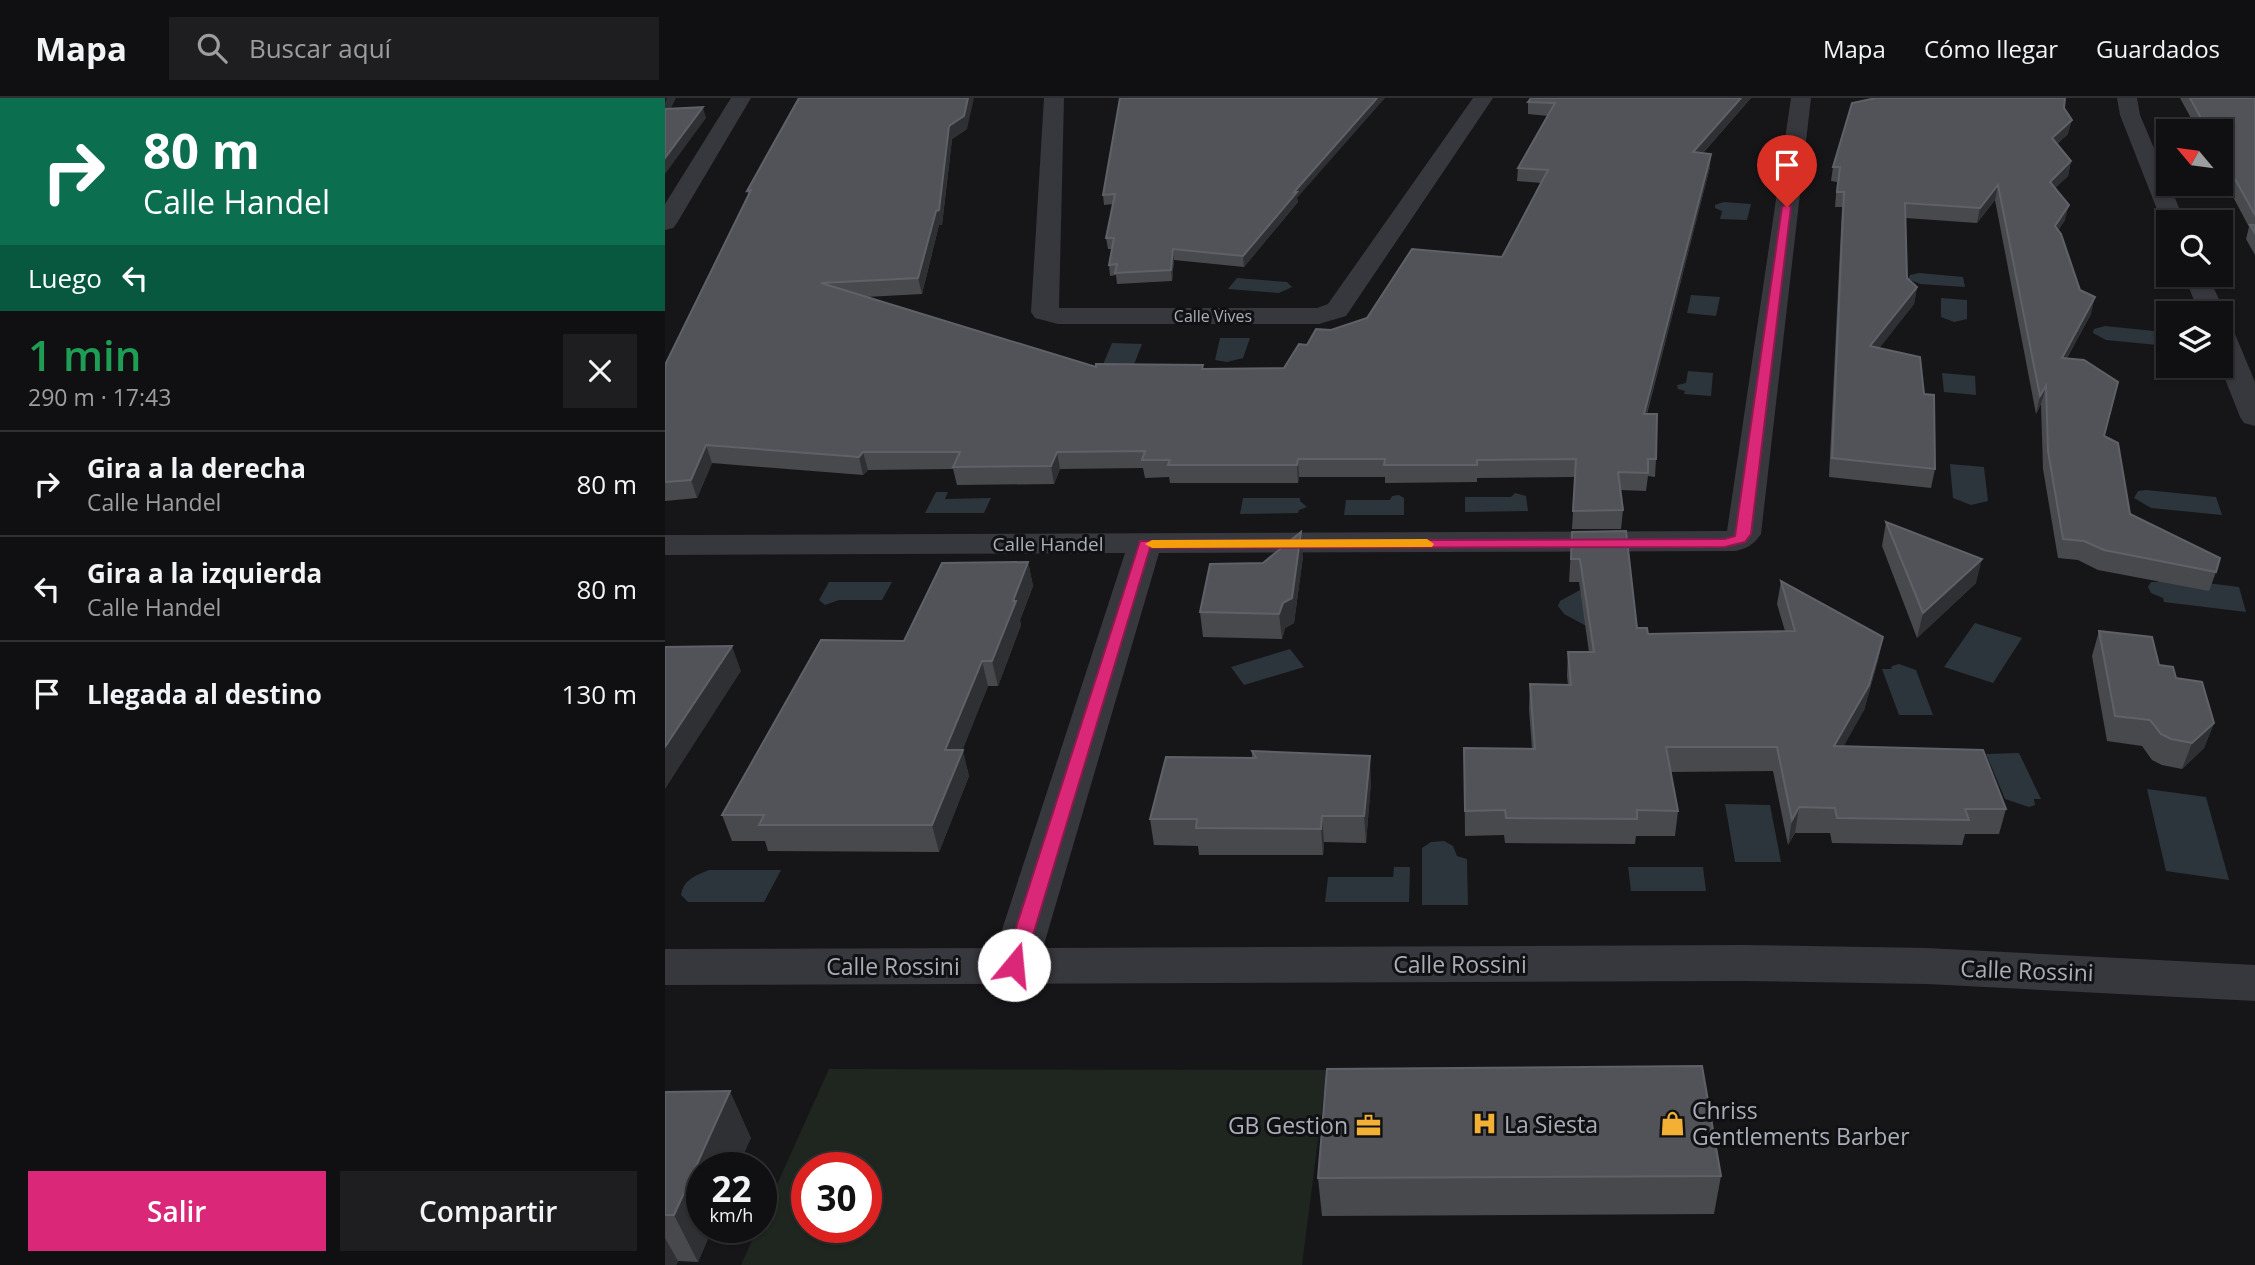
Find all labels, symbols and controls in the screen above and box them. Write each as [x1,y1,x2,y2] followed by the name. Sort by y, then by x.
[169,17,659,80] search box
[35,26,127,71] text: Mapa
[193,29,231,67] icon: search
[249,30,391,66] text: Buscar aquí
[1823,32,1886,65] text: Mapa
[1924,32,2058,65] text: Cómo llegar
[2096,32,2220,65] text: Guardados
[143,117,260,183] text: 80 m
[2156,119,2233,196] north arrow
[2156,119,2233,378] map controls
[28,126,119,217] icon: right
[1757,135,1817,207] pin
[1768,146,1806,184] icon: arrive
[143,180,330,223] text: Calle Handel
[2156,210,2233,287] button: search
[116,259,154,297] icon: left
[28,260,102,296] text: Luego
[2156,301,2233,378] button: layers
[1174,305,1252,327] street label: Calle Vives
[28,326,141,383] text: 1 min
[563,334,637,408] button: close
[28,381,171,413] text: 290 m · 17:43
[87,450,306,486] text: Gira a la derecha
[28,465,66,503] icon: right
[576,466,637,502] text: 80 m
[87,486,221,518] text: Calle Handel
[992,531,1104,557] street label: Calle Handel
[87,555,322,591] text: Gira a la izquierda
[28,570,66,608] icon: left
[576,571,637,607] text: 80 m
[87,591,221,623] text: Calle Handel
[28,675,66,713] icon: arrive
[87,676,322,712] text: Llegada al destino
[562,676,637,712] text: 130 m
[977,928,1051,1002] position arrow
[1393,948,1527,980] street label: Calle Rossini
[826,950,960,982] street label: Calle Rossini
[1960,952,2094,988] street label: Calle Rossini
[1692,1094,1910,1152] place label: Chriss Gentlements Barber
[1504,1108,1598,1140] place label: La Siesta
[1228,1109,1348,1141] place label: GB Gestion
[1658,1109,1686,1137] shop icon: Chriss Gentlements Barber
[1470,1110,1498,1138] hospital icon: La Siesta
[1354,1111,1382,1139] office icon: GB Gestion
[791,1152,882,1243] speed limit sign: 30
[711,1165,752,1212] text: 22
[28,1171,326,1251] button: Salir
[340,1171,637,1251] button: Compartir
[710,1203,753,1227] text: km/h

